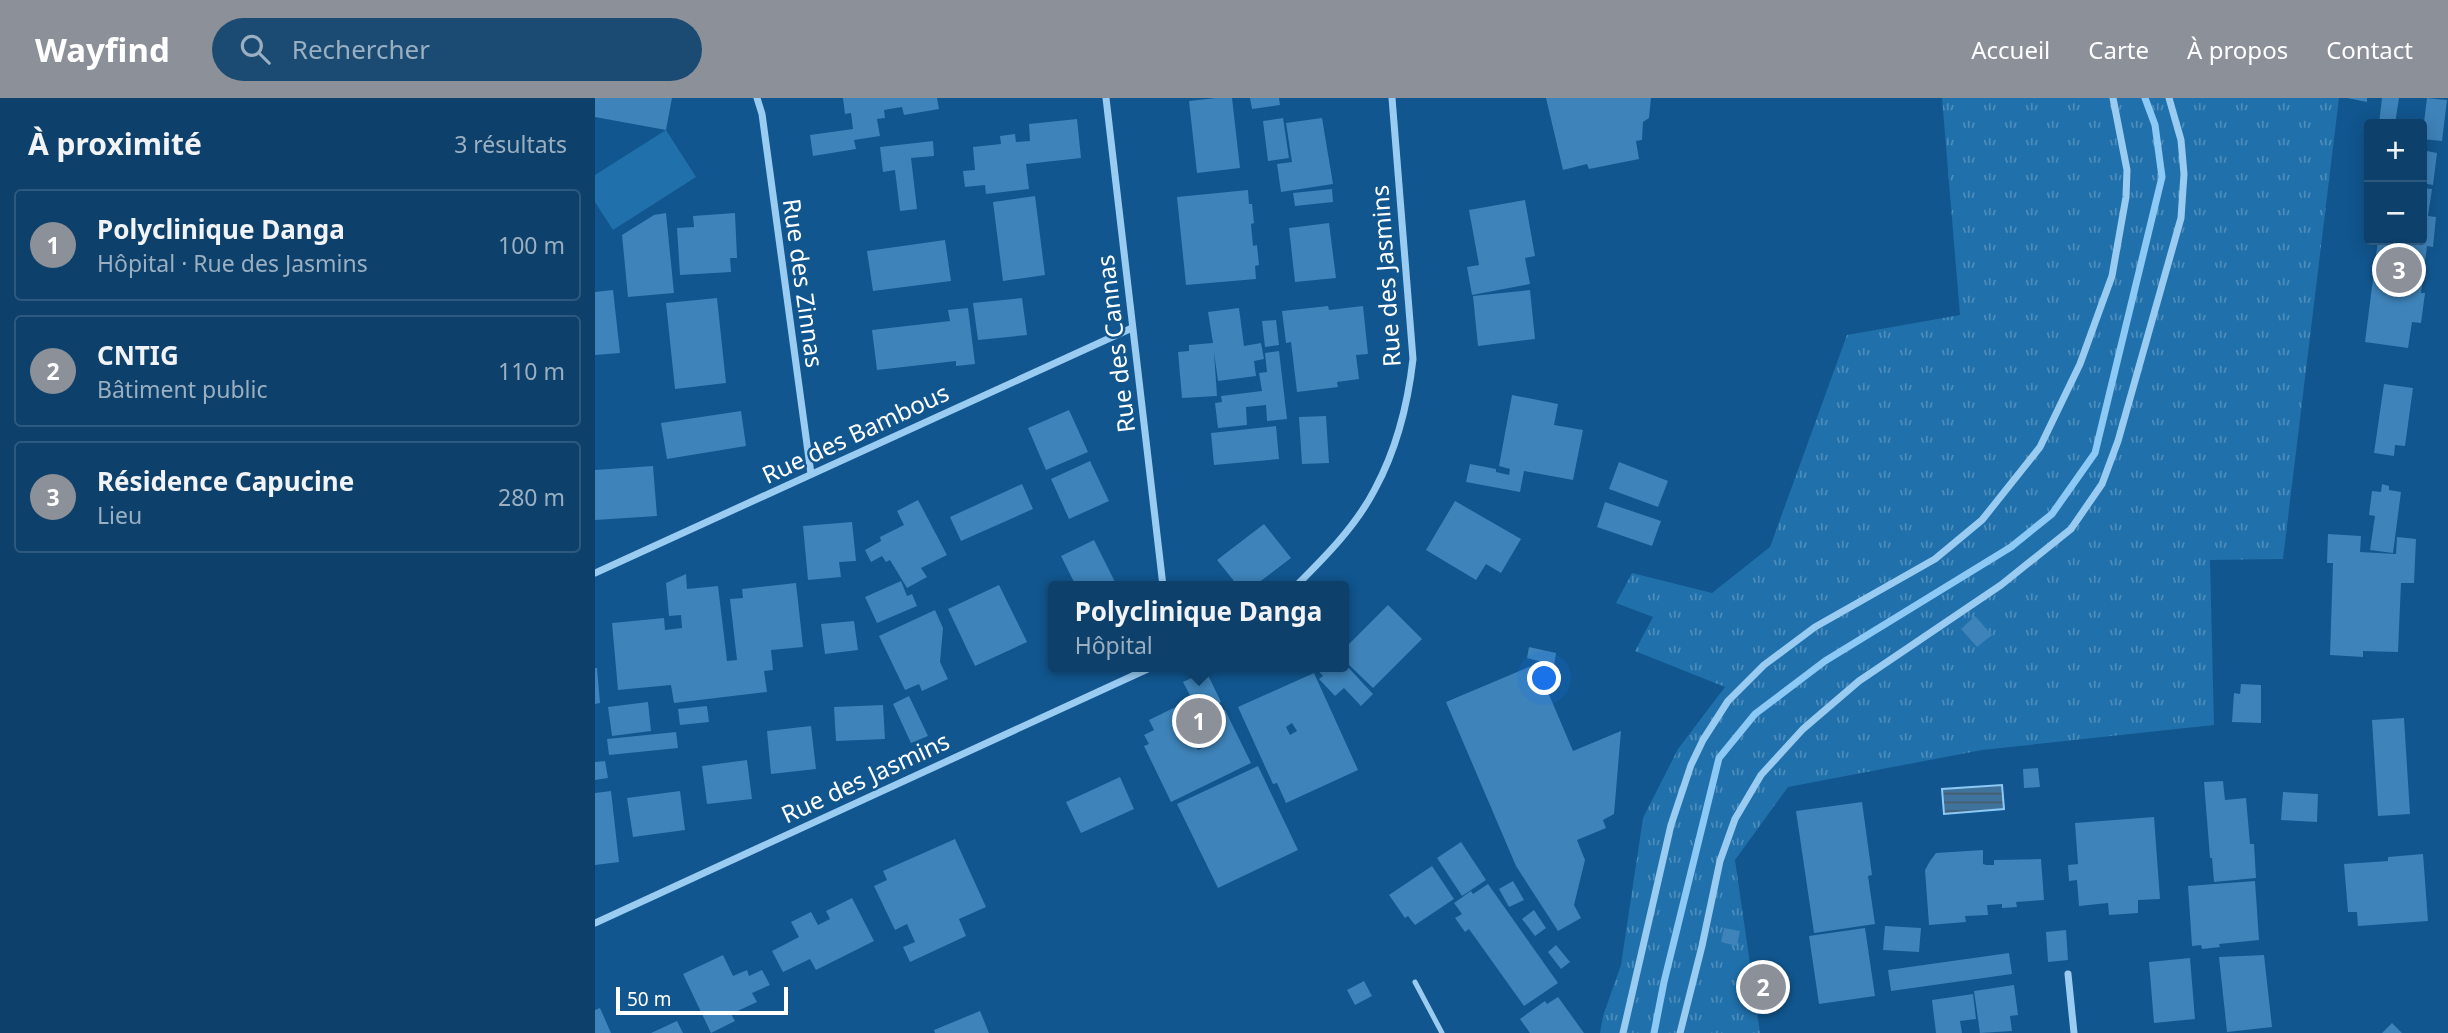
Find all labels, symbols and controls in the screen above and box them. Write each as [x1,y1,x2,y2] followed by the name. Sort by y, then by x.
[212,18,702,81] search box
[35,27,170,72] text: Wayfind
[236,30,274,68] icon: search
[292,31,430,67] text: Rechercher
[1971,33,2050,66] text: Accueil
[2088,33,2149,66] text: Carte
[2187,33,2288,66] text: À propos
[2326,33,2413,66] text: Contact
[2364,119,2427,245] map controls
[2364,119,2427,182] button: +
[28,123,202,164] text: À proximité
[454,128,567,160] text: 3 résultats
[2364,182,2427,245] button: −
[1362,184,1408,368] street label: Rue des Jasmins
[776,196,832,370] street label: Rue des Zinnas
[97,211,345,247] text: Polyclinique Danga
[46,229,60,261] text: 1
[498,229,565,261] text: 100 m
[2376,244,2422,296] pin: 3
[97,247,368,279] text: Hôpital · Rue des Jasmins
[1088,253,1142,435] street label: Rue des Cannas
[97,337,179,373] text: CNTIG
[46,355,60,387] text: 2
[498,355,565,387] text: 110 m
[97,373,267,405] text: Bâtiment public
[756,375,954,491] street label: Rue des Bambous
[97,463,354,499] text: Résidence Capucine
[46,481,60,513] text: 3
[498,481,565,513] text: 280 m
[97,499,142,531] text: Lieu
[1048,581,1349,672] popup
[1075,593,1322,629] text: Polyclinique Danga
[1075,629,1153,661] text: Hôpital
[1527,661,1561,695] your location
[1176,695,1222,747] pin: 1
[776,724,954,830] street label: Rue des Jasmins
[1740,961,1786,1013] pin: 2
[616,984,787,1016] scale bar
[627,986,671,1012] text: 50 m

